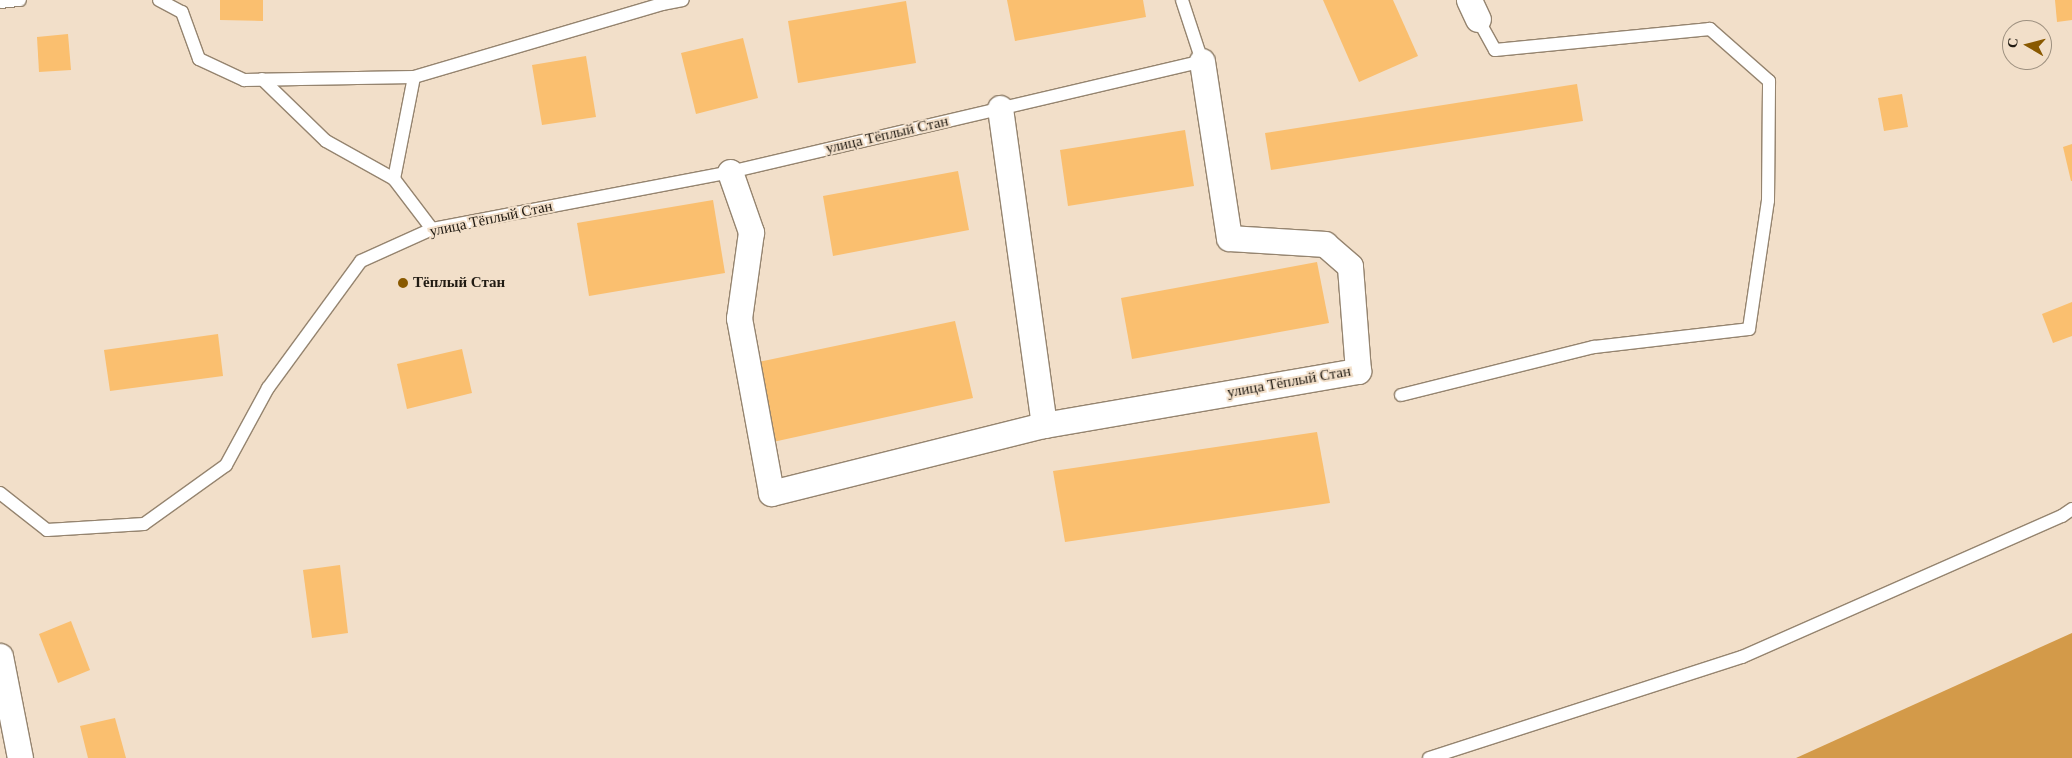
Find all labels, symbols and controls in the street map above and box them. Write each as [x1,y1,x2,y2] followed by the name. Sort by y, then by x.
[2002,20,2052,70] north arrow
[2005,37,2021,49] text: С
[824,112,950,158] street label: улица Тёплый Стан
[428,197,554,241] street label: улица Тёплый Стан
[413,274,505,292] place label: Тёплый Стан
[397,277,409,289] marker: Тёплый Стан
[1226,362,1352,402] street label: улица Тёплый Стан

